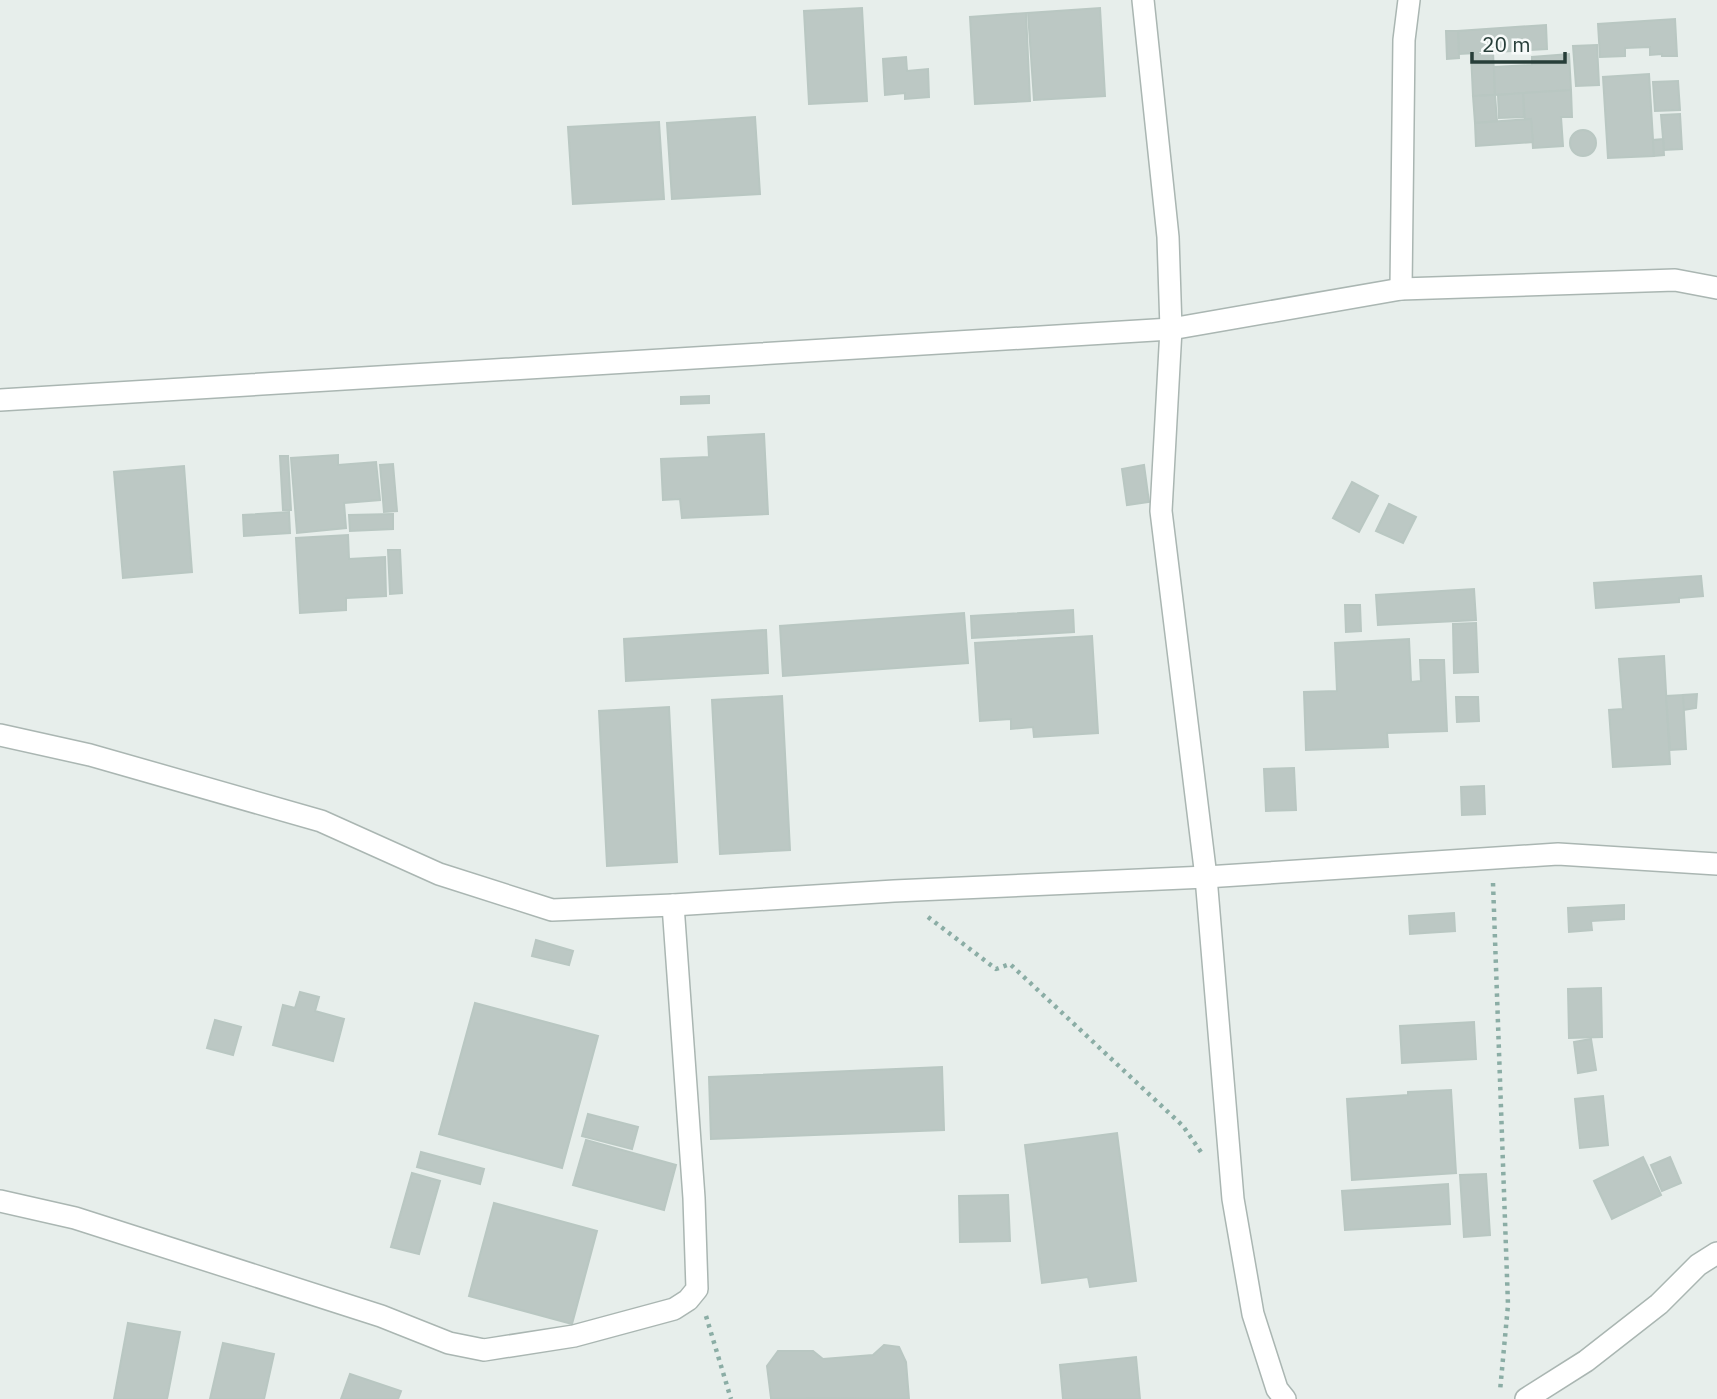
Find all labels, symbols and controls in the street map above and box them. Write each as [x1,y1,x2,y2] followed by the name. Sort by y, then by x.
[1472,21,1565,65] scale bar
[1482,30,1531,58] text: 20 m

